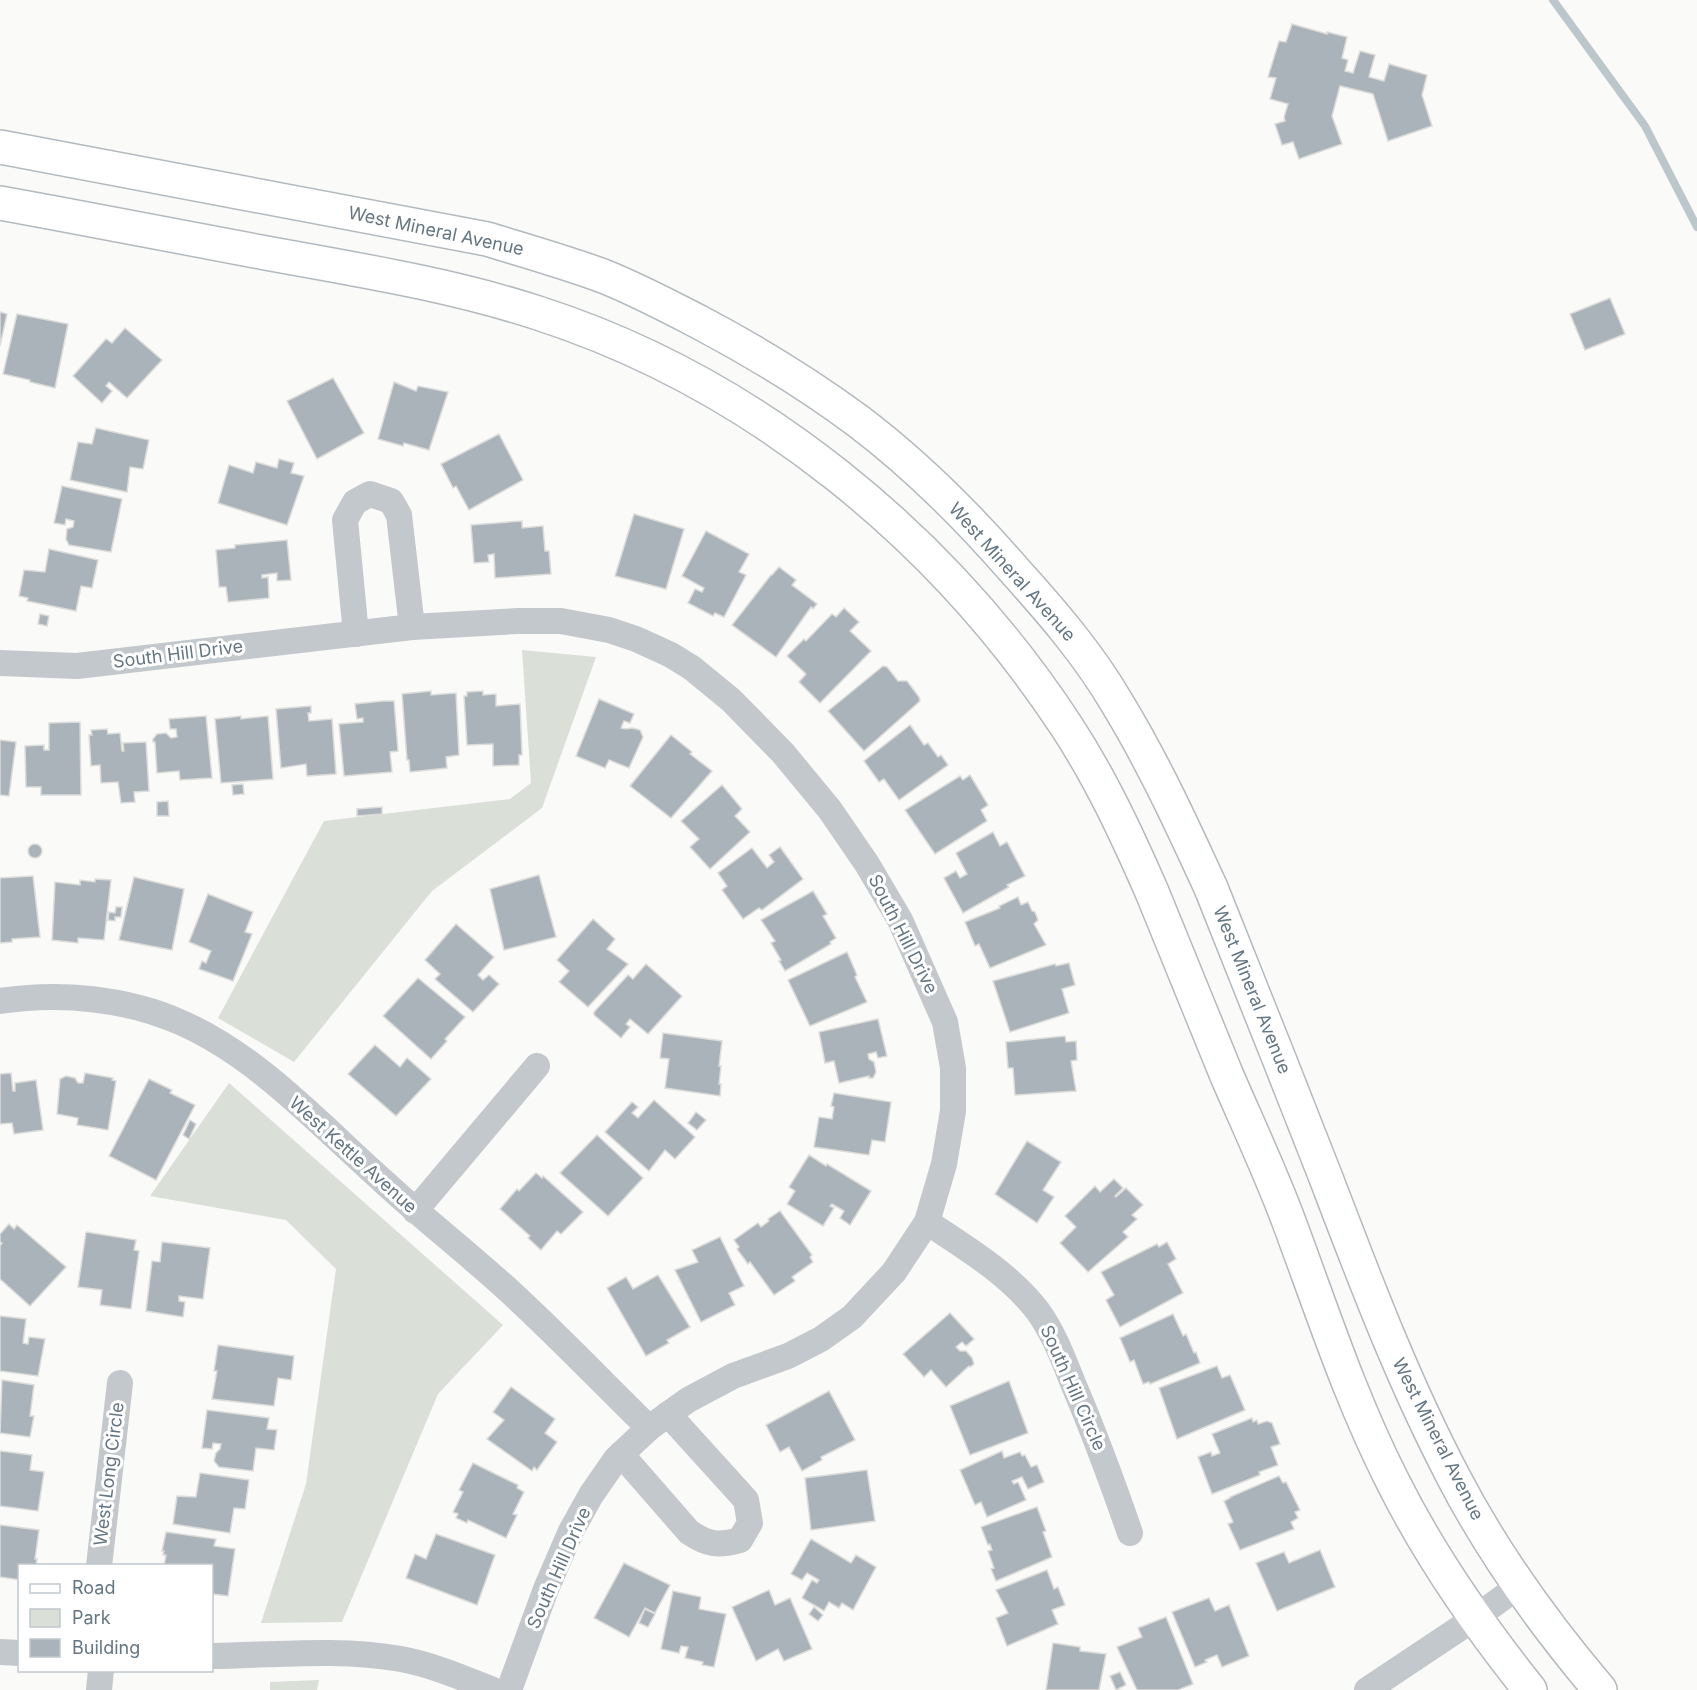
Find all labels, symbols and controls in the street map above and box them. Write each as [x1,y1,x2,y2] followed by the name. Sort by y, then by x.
[346,202,526,259] street label: West Mineral Avenue
[945,498,1080,645] street label: West Mineral Avenue
[112,635,244,672] street label: South Hill Drive
[864,871,942,997] street label: South Hill Drive
[1209,903,1296,1077] street label: West Mineral Avenue
[285,1092,421,1217] street label: West Kettle Avenue
[1036,1322,1111,1454] street label: South Hill Circle
[1388,1354,1488,1523] street label: West Mineral Avenue
[89,1401,128,1547] street label: West Long Circle
[522,1504,595,1632] street label: South Hill Drive
[18,1564,213,1672] legend
[72,1577,115,1598] text: Road
[72,1607,111,1628] text: Park
[72,1637,140,1658] text: Building

